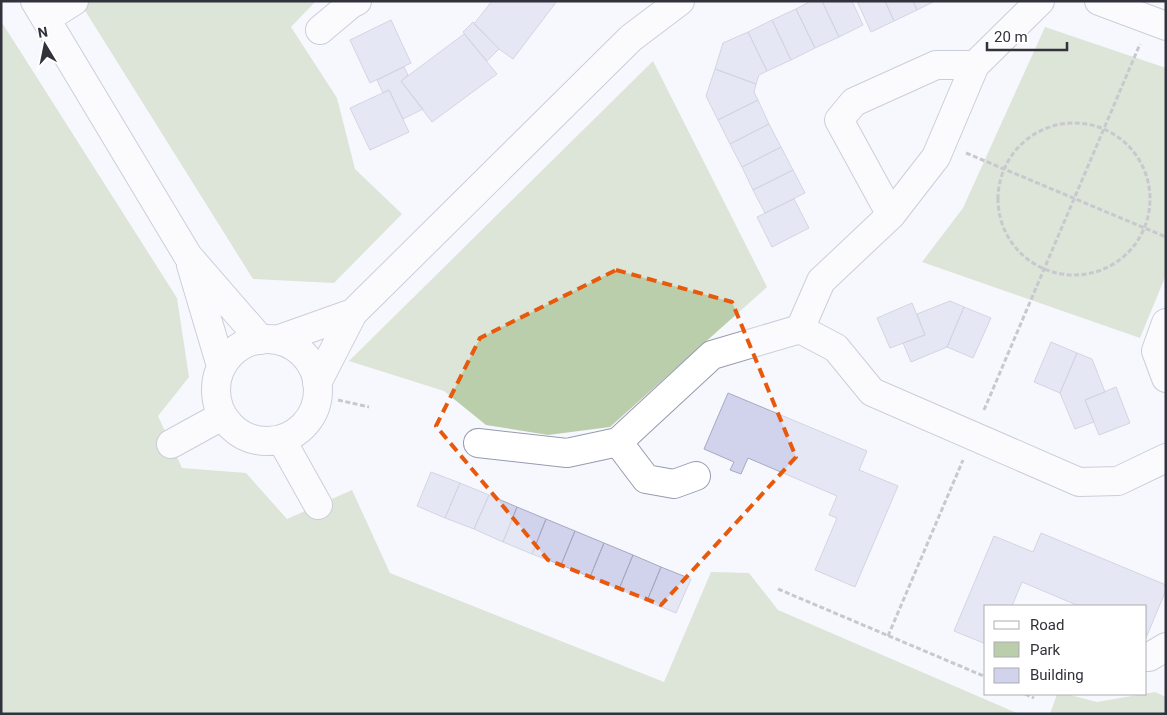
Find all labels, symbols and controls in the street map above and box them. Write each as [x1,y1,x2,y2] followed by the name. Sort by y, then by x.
[20,20,70,70] north arrow
[987,20,1067,52] scale bar
[36,23,49,41] text: N
[994,28,1028,46] text: 20 m
[984,605,1147,695] legend
[1030,616,1064,634] text: Road
[1030,641,1061,659] text: Park
[1030,666,1084,684] text: Building

